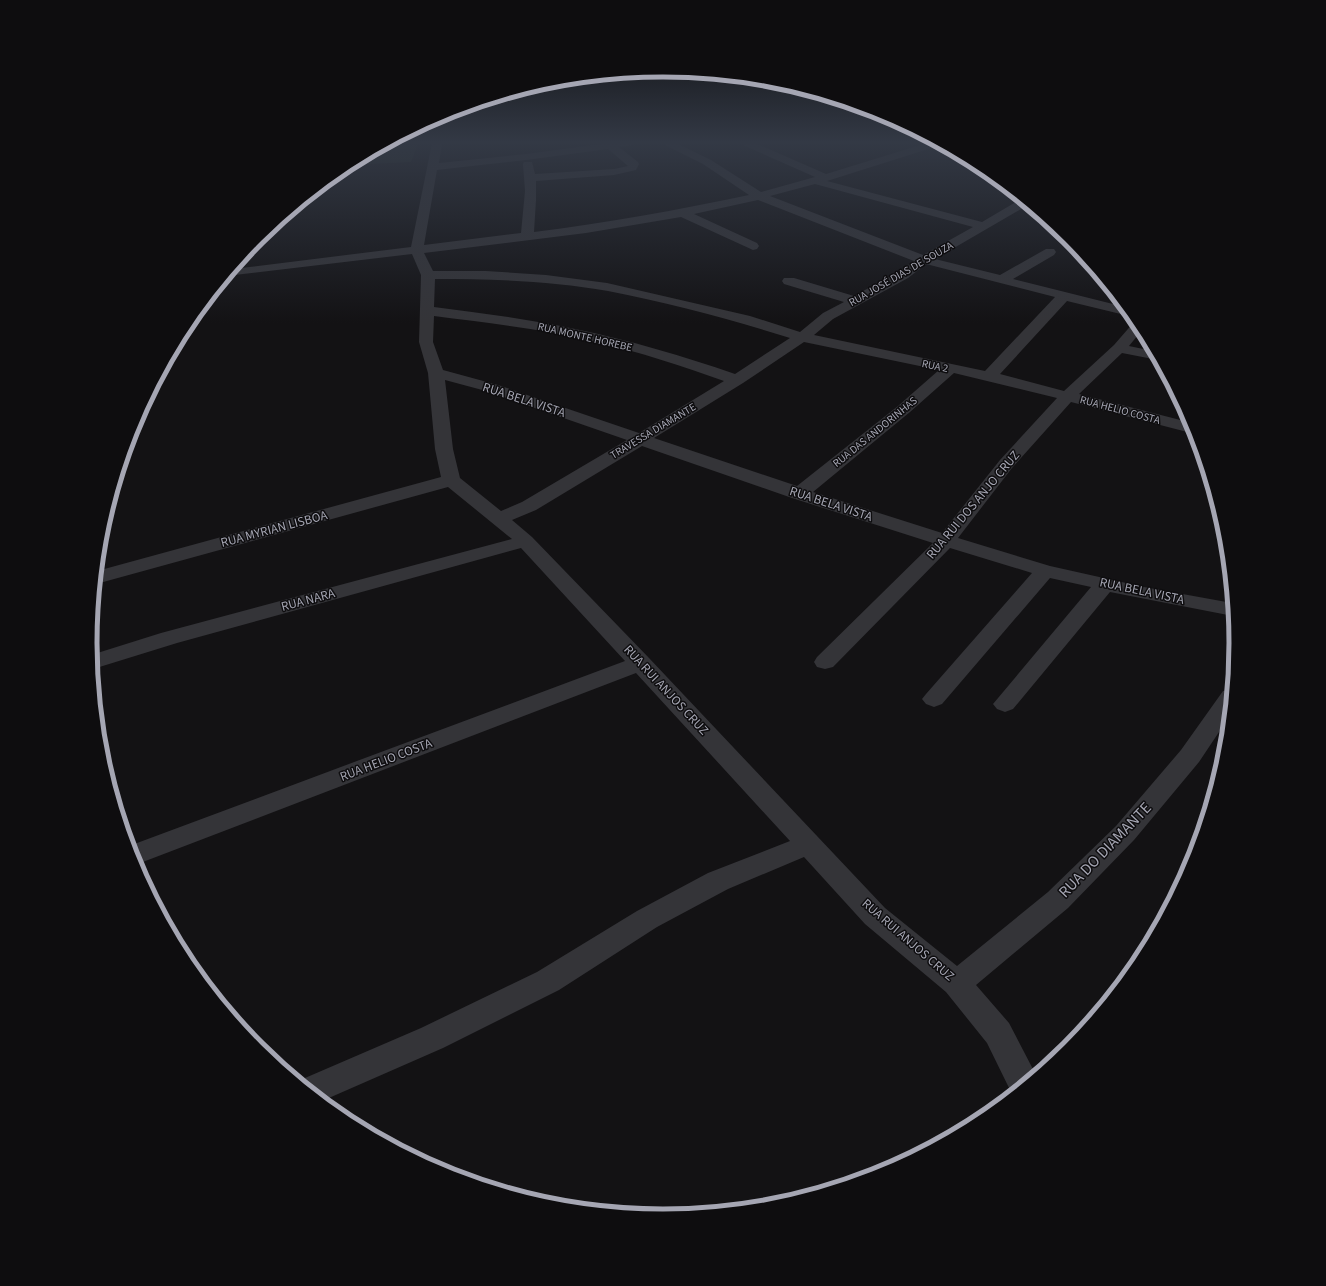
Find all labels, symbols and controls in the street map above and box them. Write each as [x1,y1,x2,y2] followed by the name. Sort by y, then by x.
[846,238,956,310] street label: RUA JOSÉ DIAS DE SOUZA
[536,319,634,355] street label: RUA MONTE HOREBE
[920,356,950,376] street label: RUA 2
[480,378,569,422] street label: RUA BELA VISTA
[1078,392,1162,428] street label: RUA HELIO COSTA
[830,393,920,471] street label: RUA DAS ANDORINHAS
[607,399,699,463] street label: TRAVESSA DIAMANTE
[922,447,1024,563] street label: RUA RUI DOS ANJO CRUZ
[787,482,876,526] street label: RUA BELA VISTA
[219,506,330,552] street label: RUA MYRIAN LISBOA
[1098,573,1187,609] street label: RUA BELA VISTA
[279,584,338,616] street label: RUA NARA
[619,641,713,739] street label: RUA RUI ANJOS CRUZ
[337,734,436,786] street label: RUA HELIO COSTA
[1054,797,1156,903] street label: RUA DO DIAMANTE
[858,895,958,985] street label: RUA RUI ANJOS CRUZ

